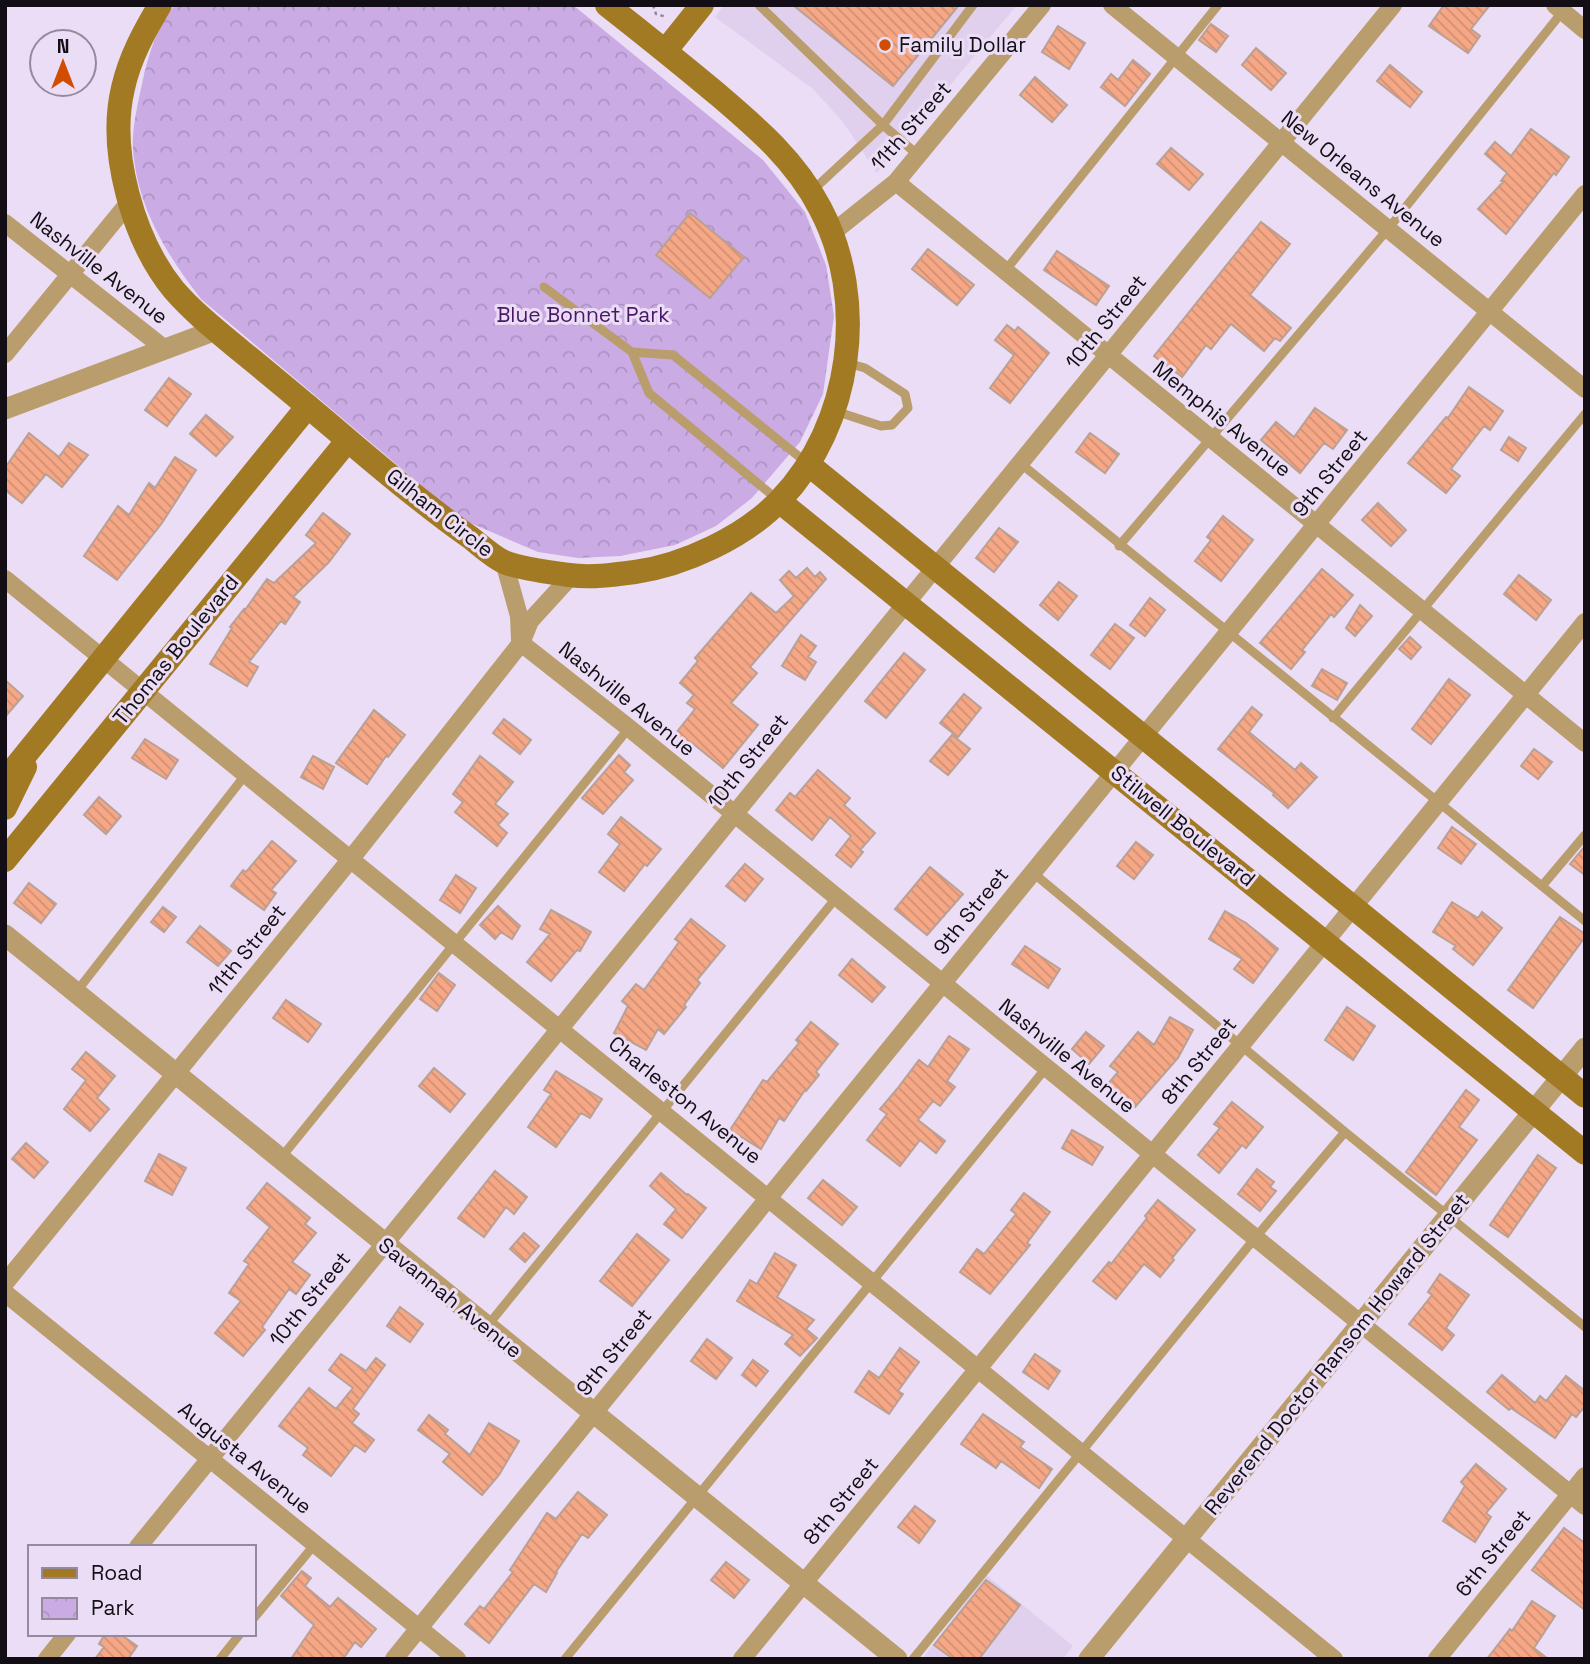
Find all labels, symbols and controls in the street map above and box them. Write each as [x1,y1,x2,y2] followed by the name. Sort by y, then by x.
[28,28,98,98] north arrow
[899,31,1026,58] place label: Family Dollar
[57,34,69,59] text: N
[877,37,893,53] marker: Family Dollar
[864,75,957,176] street label: 11th Street
[1276,104,1451,253] street label: New Orleans Avenue
[25,205,174,330] street label: Nashville Avenue
[1059,269,1152,375] street label: 10th Street
[496,301,670,328] park label: Blue Bonnet Park
[1148,354,1297,483] street label: Memphis Avenue
[1286,423,1373,522] street label: 9th Street
[381,462,499,563] street label: Gilham Circle
[107,569,245,730] street label: Thomas Boulevard
[554,635,701,762] street label: Nashville Avenue
[701,708,794,814] street label: 10th Street
[1105,759,1261,892] street label: Stilwell Boulevard
[927,861,1014,960] street label: 9th Street
[202,899,292,1001] street label: 11th Street
[994,992,1141,1119] street label: Nashville Avenue
[1155,1011,1242,1110] street label: 8th Street
[603,1030,767,1170] street label: Charleston Avenue
[1198,1187,1475,1520] street label: Reverend Doctor Ransom Howard Street
[373,1231,528,1364] street label: Savannah Avenue
[263,1246,356,1352] street label: 10th Street
[570,1302,657,1401] street label: 9th Street
[173,1395,318,1520] street label: Augusta Avenue
[797,1451,884,1550] street label: 8th Street
[1449,1503,1536,1602] street label: 6th Street
[28,1545,256,1636] legend
[91,1559,143,1586] text: Road
[91,1594,135,1621] text: Park

